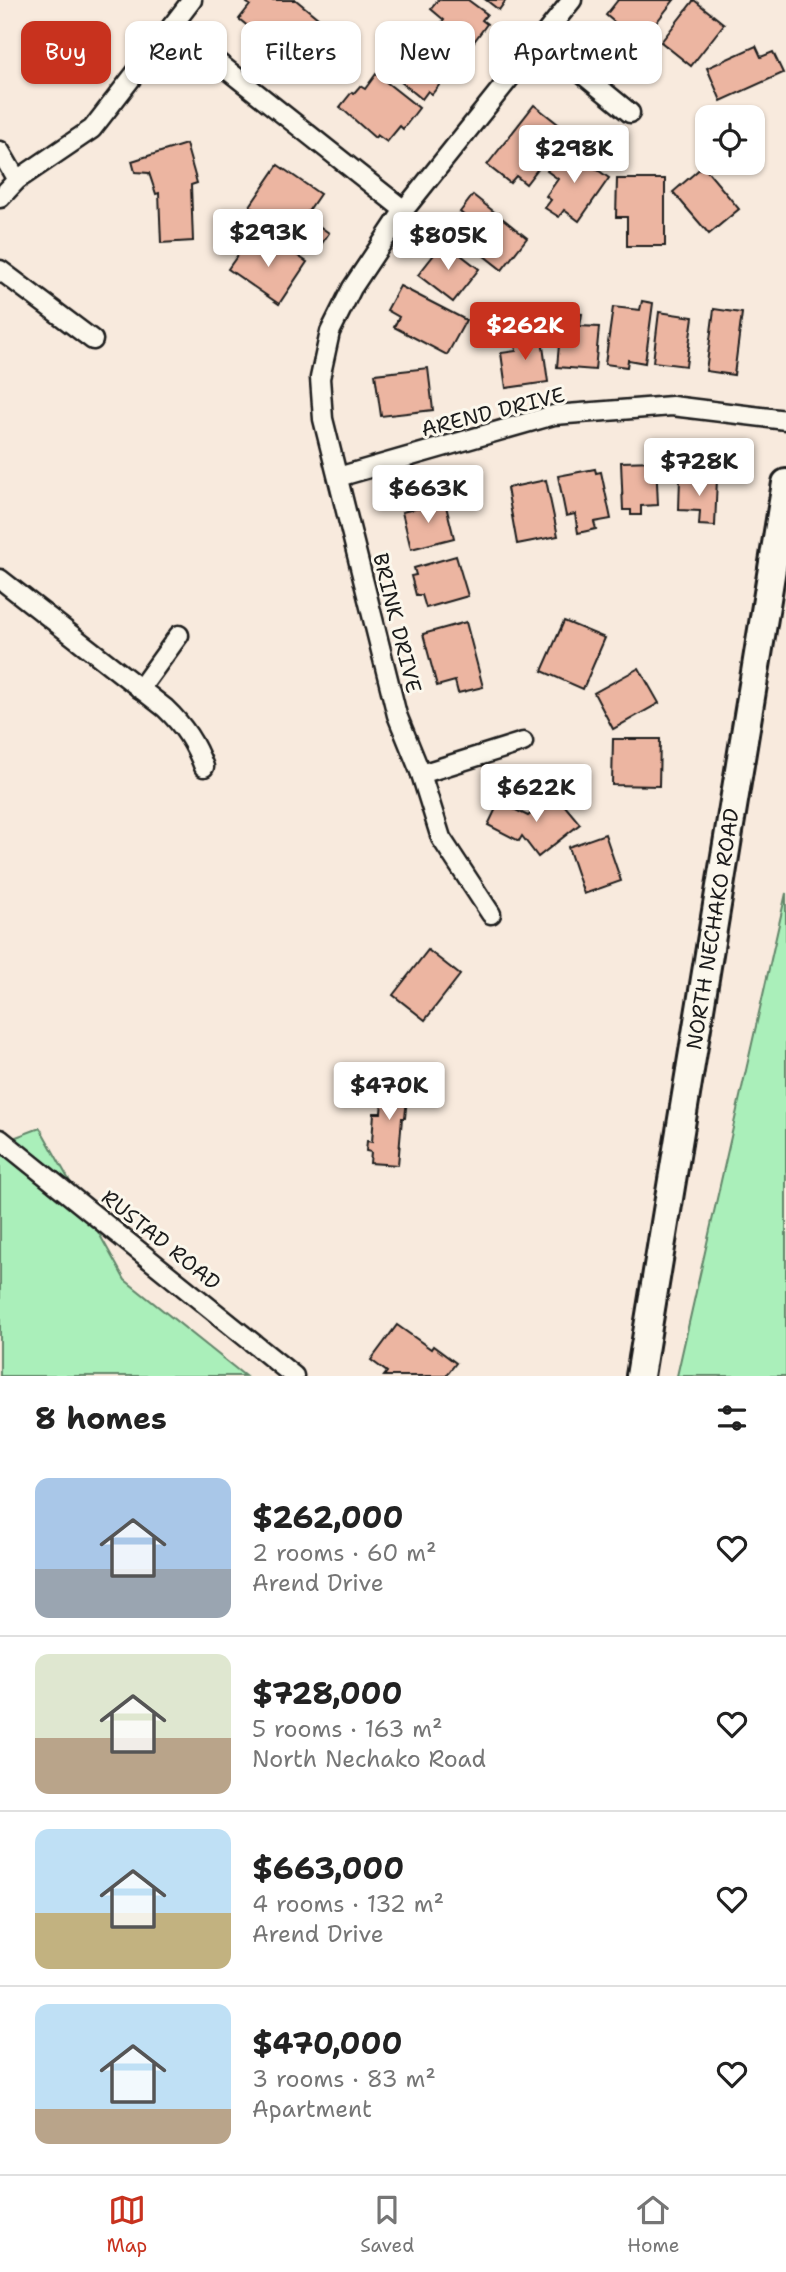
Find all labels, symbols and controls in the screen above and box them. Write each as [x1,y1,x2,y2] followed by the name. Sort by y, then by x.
[21,21,111,84] chip: Buy
[125,21,227,84] chip: Rent
[241,21,361,84] chip: Filters
[375,21,475,84] chip: New
[489,21,662,84] chip: Apartment
[695,105,765,175] map controls
[695,105,765,175] button: locate
[525,125,623,185] pin: $298K
[535,133,613,163] text: $298K
[219,210,317,269] pin: $293K
[399,212,497,272] pin: $805K
[229,217,307,247] text: $293K
[409,220,487,250] text: $805K
[476,302,574,362] pin: $262K
[486,310,564,340] text: $262K
[418,381,568,443] street label: AREND DRIVE
[650,438,748,498] pin: $728K
[660,446,738,476] text: $728K
[379,466,477,525] pin: $663K
[388,473,468,503] text: $663K
[366,550,428,696] street label: BRINK DRIVE
[487,764,585,824] pin: $622K
[497,772,575,802] text: $622K
[680,806,746,1052] street label: NORTH NECHAKO ROAD
[340,1062,438,1122] pin: $470K
[350,1070,428,1100] text: $470K
[96,1183,226,1297] street label: RUSTAD ROAD
[35,1398,167,1439] text: 8 homes
[713,1399,751,1437] icon: filters
[252,1497,404,1538] text: $262,000
[91,1506,175,1590] icon: home
[713,1529,751,1567] icon: heart
[252,1538,437,1568] text: 2 rooms · 60 m²
[252,1568,384,1598] text: Arend Drive
[252,1673,403,1714] text: $728,000
[91,1682,175,1766] icon: home
[713,1705,751,1743] icon: heart
[252,1714,443,1744] text: 5 rooms · 163 m²
[252,1744,486,1774] text: North Nechako Road
[252,1848,404,1889] text: $663,000
[91,1857,175,1941] icon: home
[713,1880,751,1918] icon: heart
[252,1889,444,1919] text: 4 rooms · 132 m²
[252,1919,384,1949] text: Arend Drive
[252,2023,402,2064] text: $470,000
[91,2032,175,2116] icon: home
[713,2055,751,2093] icon: heart
[252,2064,436,2094] text: 3 rooms · 83 m²
[252,2094,372,2124] text: Apartment
[107,2191,147,2258] tab: Map
[360,2191,414,2258] tab: Saved
[627,2191,679,2258] tab: Home

